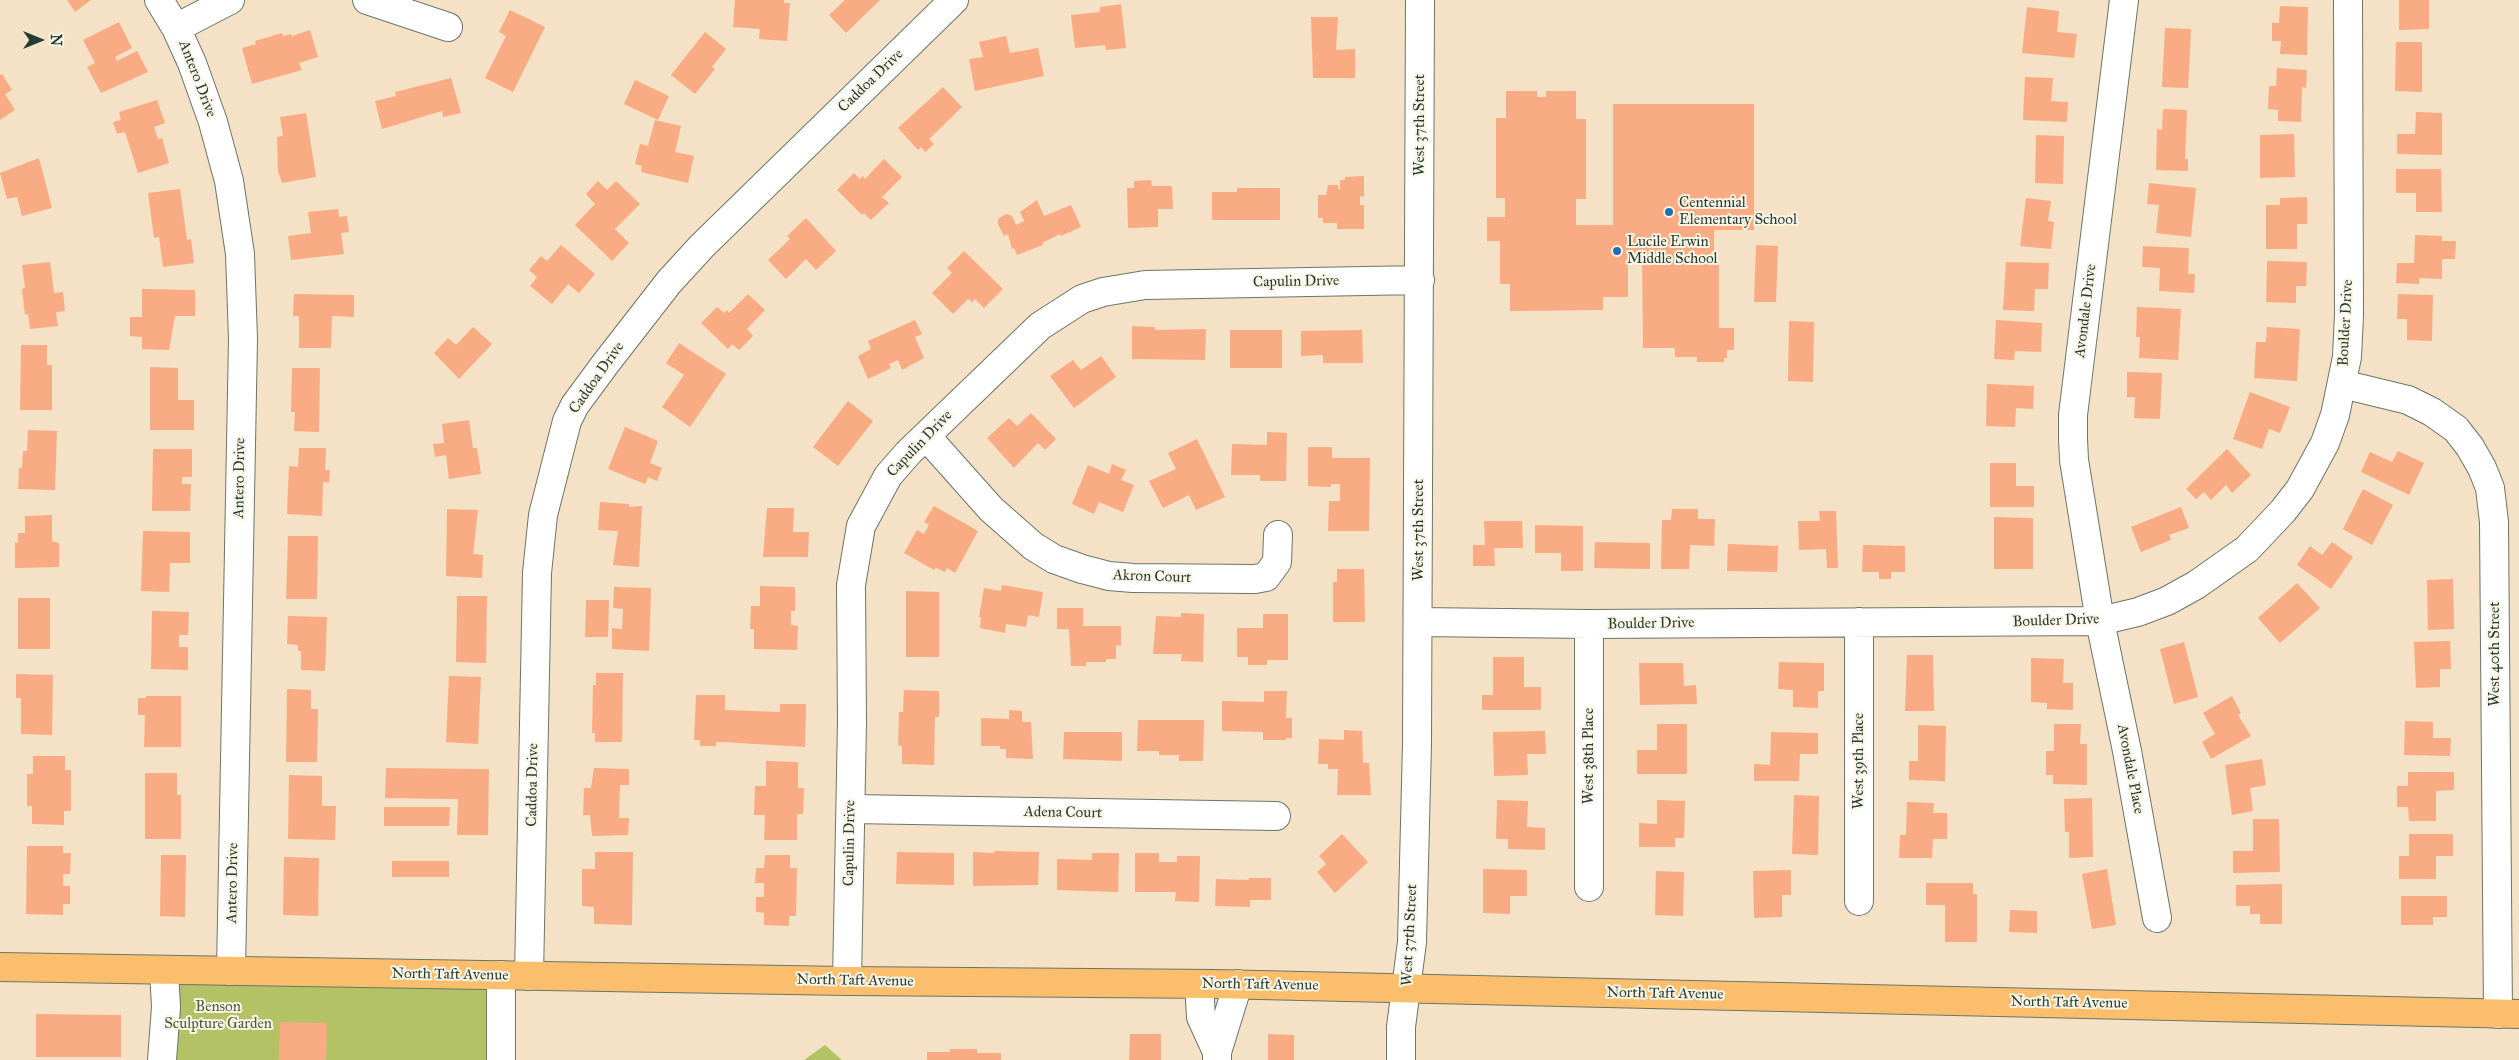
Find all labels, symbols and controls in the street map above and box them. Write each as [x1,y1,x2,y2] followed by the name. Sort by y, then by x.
[15,15,65,65] north arrow
[47,34,64,46] text: N
[174,38,220,120] street label: Antero Drive
[835,46,907,116] street label: Caddoa Drive
[1411,74,1429,176] street label: West 37th Street
[1679,194,1797,229] place label: Centennial Elementary School
[1663,206,1675,218] marker: Centennial Elementary School
[1627,233,1718,268] place label: Lucile Erwin Middle School
[1611,245,1623,257] marker: Lucile Erwin Middle School
[2071,263,2101,359] street label: Avondale Drive
[1253,272,1339,292] street label: Capulin Drive
[2335,279,2357,367] street label: Boulder Drive
[566,339,628,417] street label: Caddoa Drive
[884,407,956,481] street label: Capulin Drive
[230,437,250,519] street label: Antero Drive
[1410,479,1428,581] street label: West 37th Street
[1112,567,1192,587] street label: Akron Court
[2486,601,2504,707] street label: West 40th Street
[2012,610,2100,632] street label: Boulder Drive
[1607,614,1695,634] street label: Boulder Drive
[1580,708,1598,804] street label: West 38th Place
[1850,713,1868,809] street label: West 39th Place
[2112,722,2148,816] street label: Avondale Place
[523,743,543,827] street label: Caddoa Drive
[840,800,860,886] street label: Capulin Drive
[1024,803,1102,823] street label: Adena Court
[223,842,243,924] street label: Antero Drive
[1398,884,1422,986] street label: West 37th Street
[391,965,509,985] street label: North Taft Avenue
[796,971,914,991] street label: North Taft Avenue
[1201,975,1319,995] street label: North Taft Avenue
[1606,984,1724,1004] street label: North Taft Avenue
[2010,993,2128,1013] street label: North Taft Avenue
[164,998,272,1033] park label: Benson Sculpture Garden

